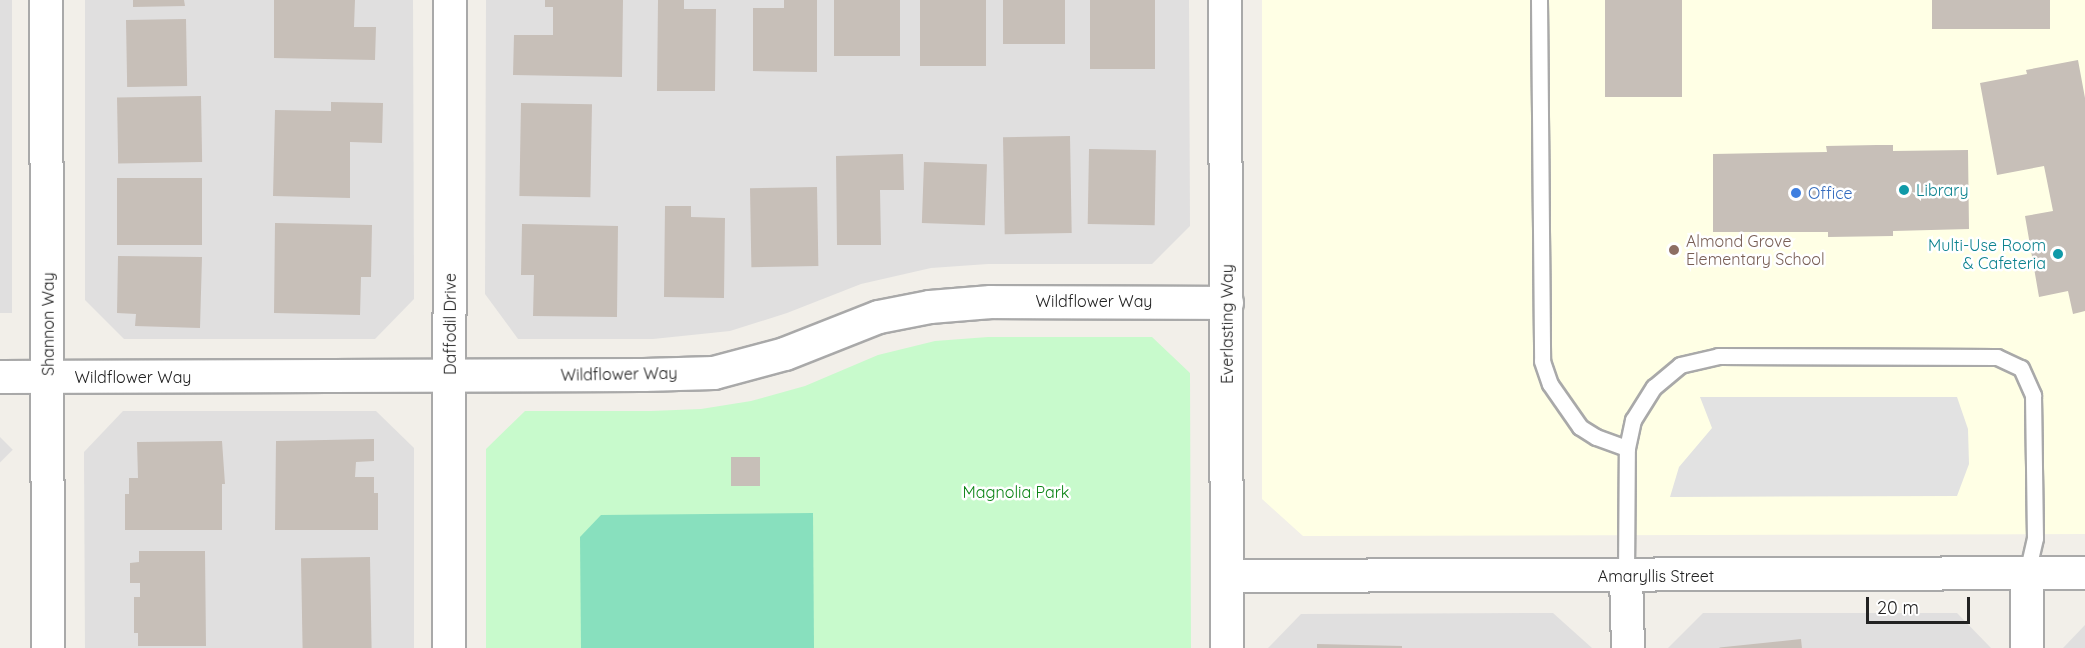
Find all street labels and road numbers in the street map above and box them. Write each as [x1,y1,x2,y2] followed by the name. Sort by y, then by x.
[1217,264,1237,384] street label: Everlasting Way
[38,272,58,376] street label: Shannon Way
[440,273,460,375] street label: Daffodil Drive
[1036,291,1152,311] street label: Wildflower Way
[560,363,678,385] street label: Wildflower Way
[75,367,191,387] street label: Wildflower Way
[1598,566,1714,586] street label: Amaryllis Street

